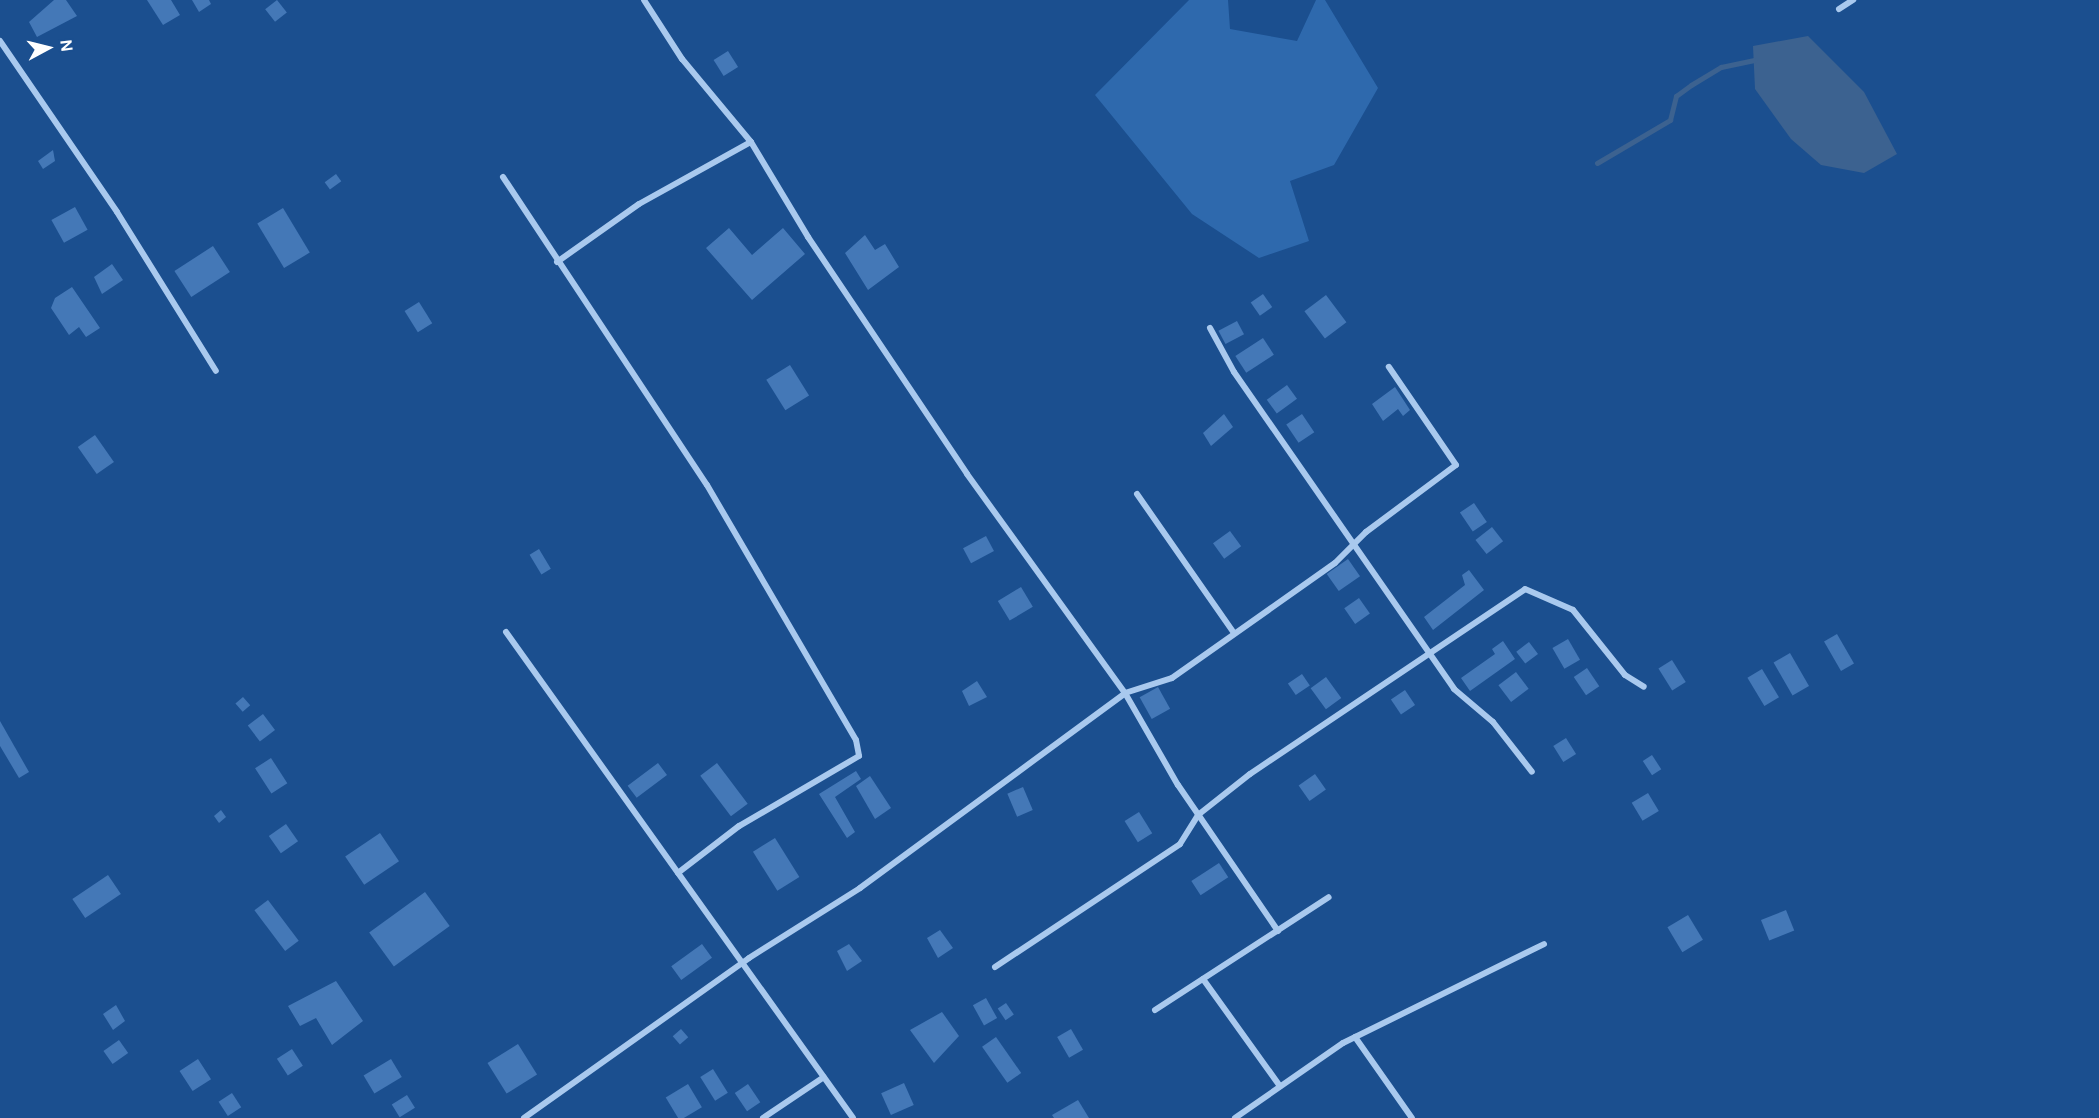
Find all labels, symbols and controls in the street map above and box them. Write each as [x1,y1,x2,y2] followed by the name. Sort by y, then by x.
[18,18,78,78] north arrow
[55,39,77,53] text: N

